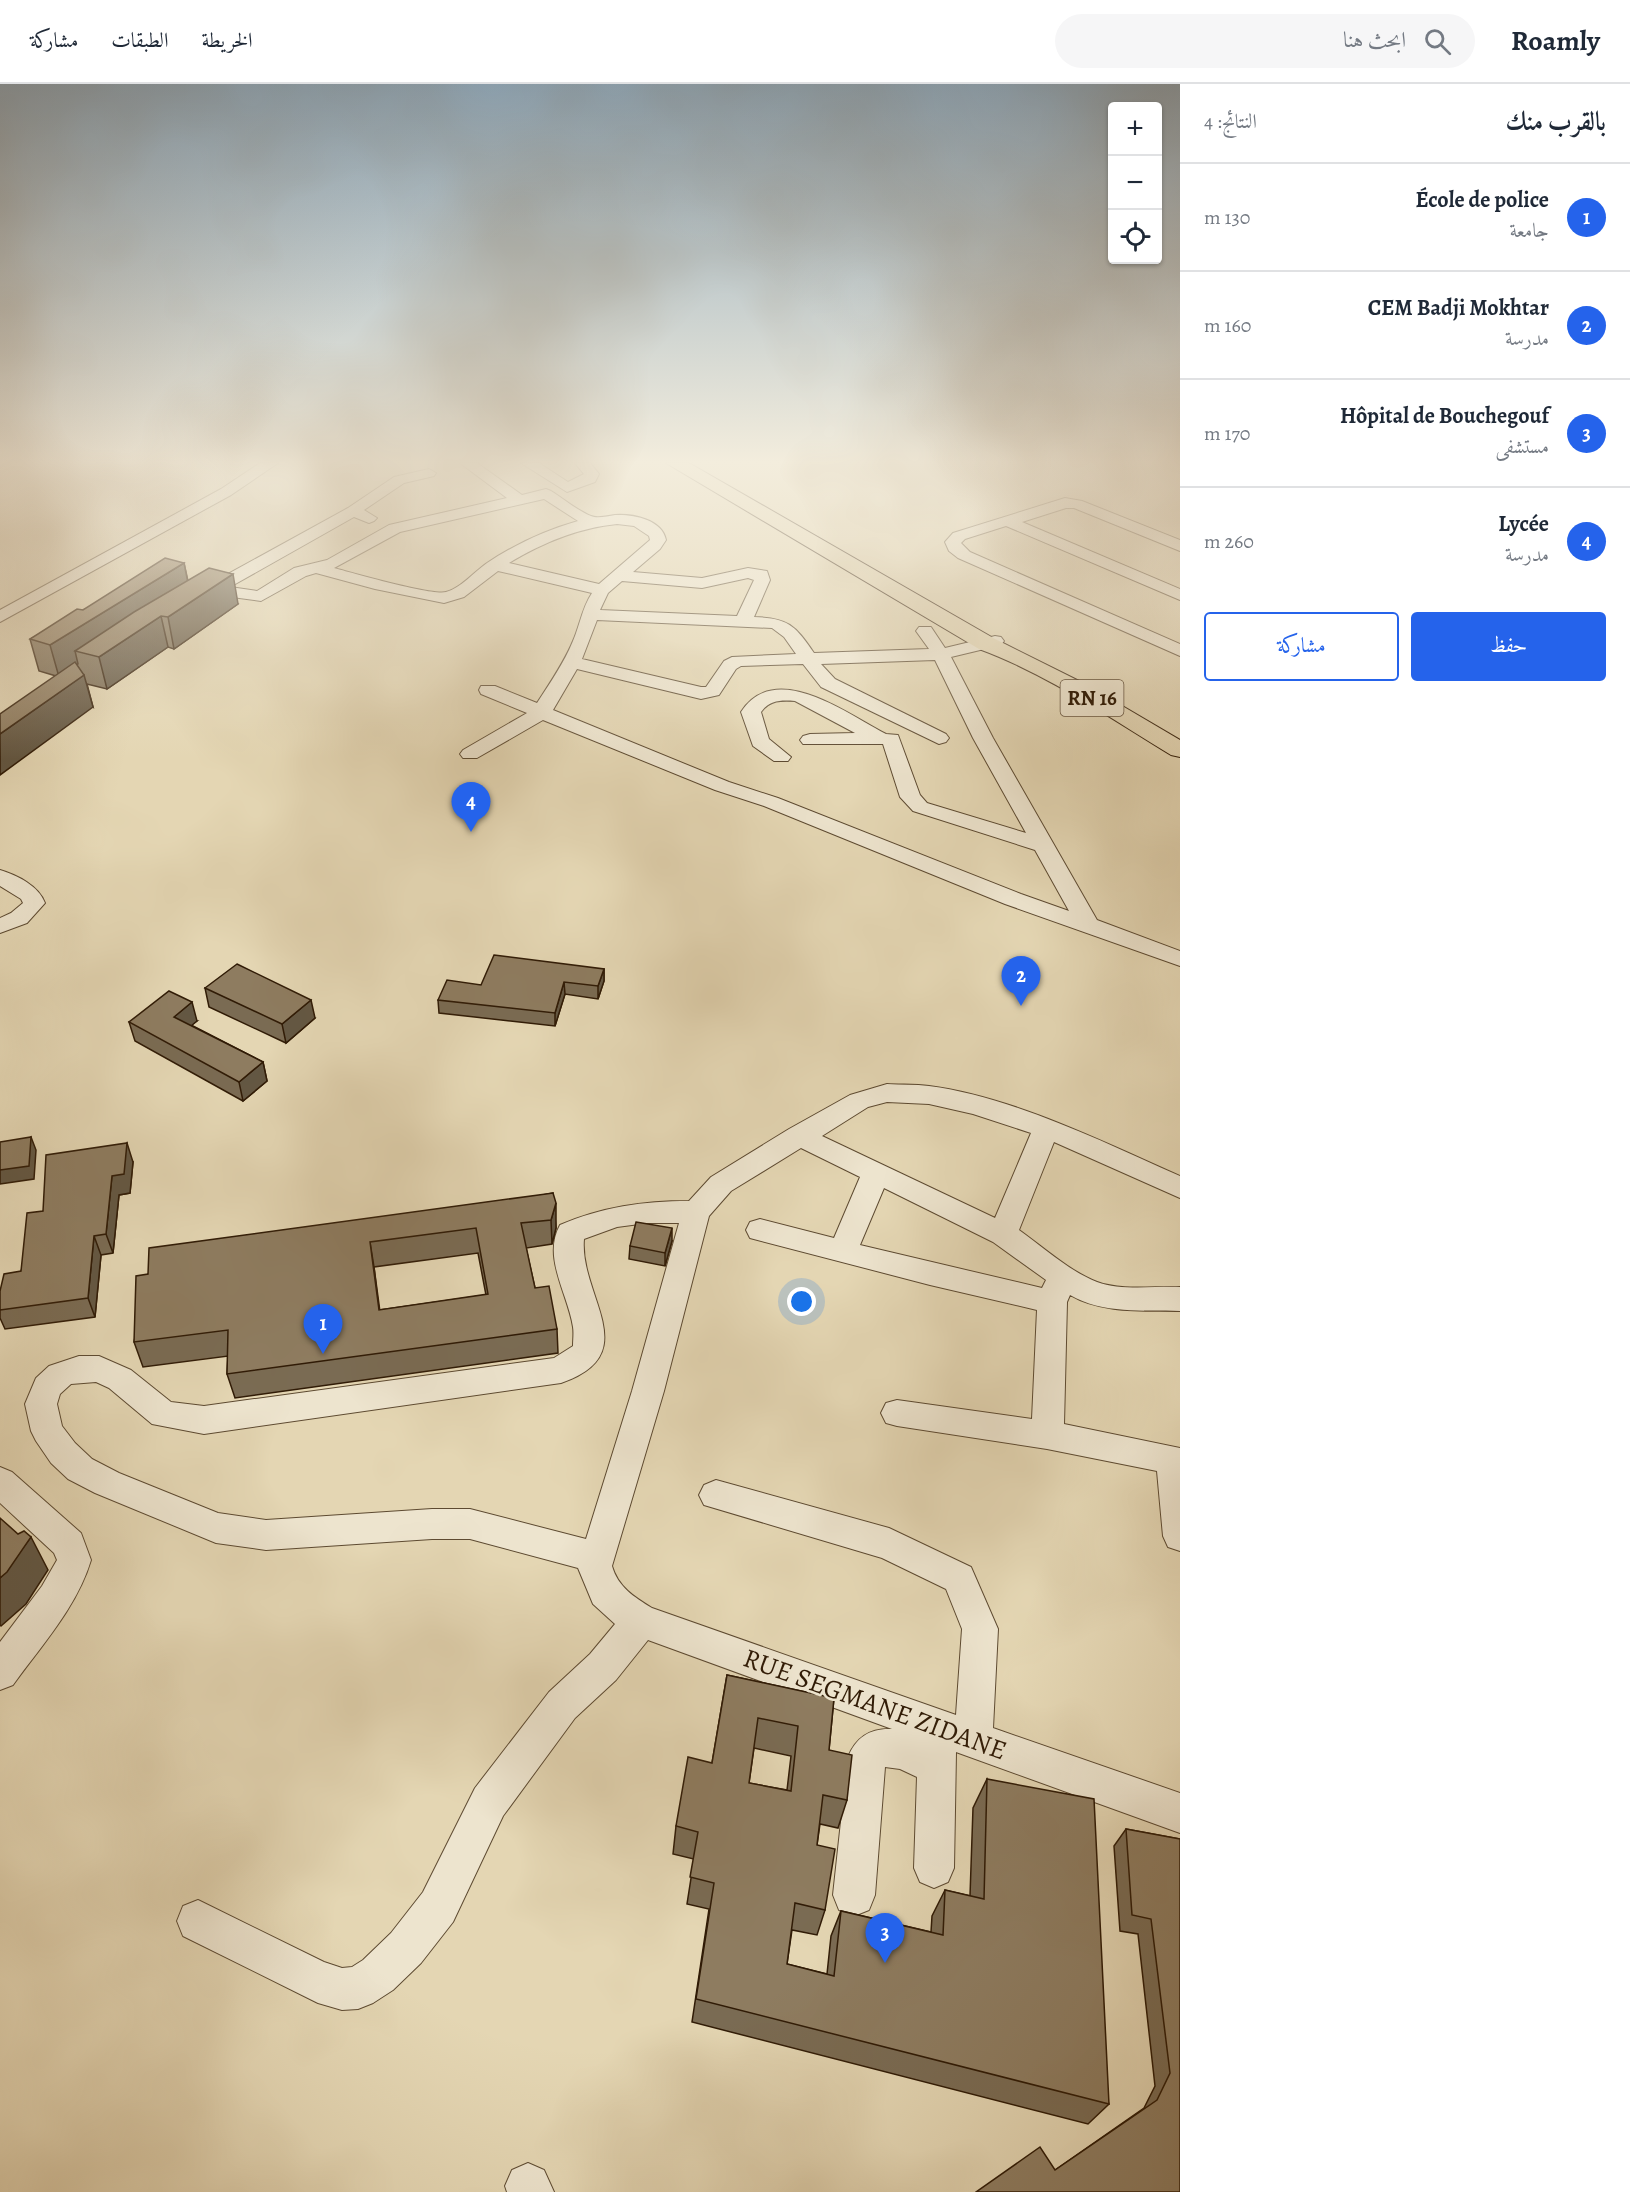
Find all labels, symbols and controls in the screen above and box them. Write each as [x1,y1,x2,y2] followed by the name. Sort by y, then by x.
[1055,14,1475,68] search box
[1511,22,1600,60] text: Roamly
[1343,25,1406,55] text: ابحث هنا
[1421,25,1454,58] icon: search
[30,26,78,54] text: مشاركة
[111,26,168,54] text: الطبقات
[201,26,253,54] text: الخريطة
[1108,102,1162,264] map controls
[1108,102,1162,156] button: +
[1505,104,1606,139] text: بالقرب منك
[1204,108,1257,135] text: النتائج: 4
[1108,156,1162,210] button: −
[1416,185,1549,215] text: École de police
[1204,204,1250,231] text: 130 m
[1583,204,1590,231] text: 1
[1108,210,1162,264] button: locate
[1510,217,1549,244] text: جامعة
[1368,293,1549,323] text: CEM Badji Mokhtar
[1204,312,1251,339] text: 160 m
[1582,312,1591,339] text: 2
[1505,325,1549,352] text: مدرسة
[1340,401,1549,431] text: Hôpital de Bouchegouf
[1204,420,1251,447] text: 170 m
[1582,420,1591,447] text: 3
[1496,433,1549,460] text: مستشفى
[1498,509,1549,539] text: Lycée
[1204,528,1254,555] text: 260 m
[1582,528,1591,555] text: 4
[1505,541,1549,568] text: مدرسة
[1204,612,1399,681] button: مشاركة
[1411,612,1606,681] button: حفظ
[1060,680,1124,716] road number: RN 16
[452,782,490,832] pin: 4
[1002,956,1040,1006] pin: 2
[787,1287,816,1316] your location
[304,1304,342,1354] pin: 1
[738,1640,1012,1768] street label: RUE SEGMANE ZIDANE
[866,1914,904,1963] pin: 3

